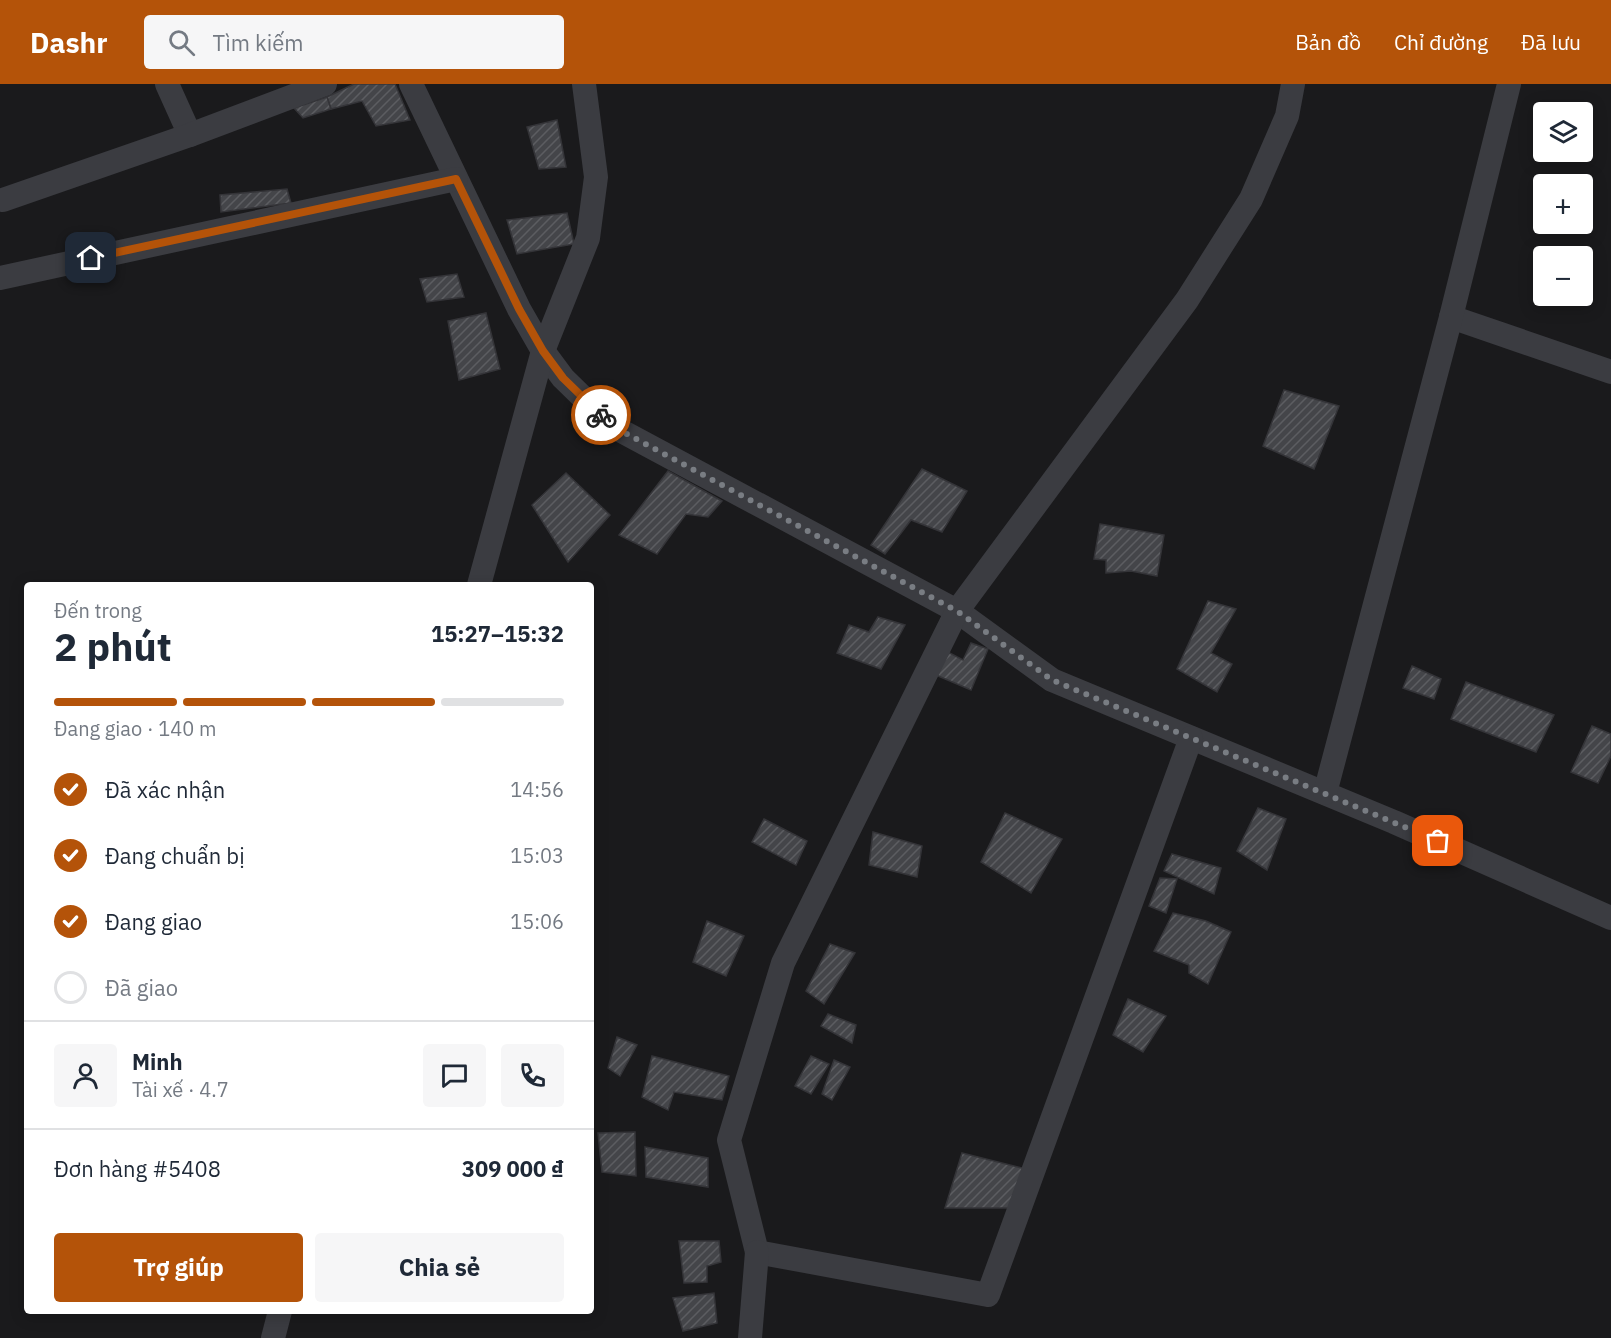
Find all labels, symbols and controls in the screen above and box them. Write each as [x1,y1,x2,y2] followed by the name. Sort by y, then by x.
[144,15,564,69] search box
[30,24,108,61] text: Dashr
[165,26,198,59] icon: search
[213,28,303,57] text: Tìm kiếm
[1295,28,1361,56] text: Bản đồ
[1394,28,1488,56] text: Chỉ đường
[1521,28,1581,56] text: Đã lưu
[1533,102,1593,306] map controls
[1533,102,1593,162] button: layers
[1533,174,1593,234] button: +
[65,232,116,283] pin
[74,241,107,274] icon: home
[1533,246,1593,306] button: −
[571,385,631,445] courier
[585,399,618,432] icon: bike
[54,597,142,624] text: Đến trong
[431,619,564,648] text: 15:27–15:32
[54,621,172,672] text: 2 phút
[54,715,216,742] text: Đang giao · 140 m
[54,773,87,806] icon: check
[105,775,225,804] text: Đã xác nhận
[510,776,564,803] text: 14:56
[1412,815,1463,866] pin
[1421,824,1454,857] icon: bag
[54,839,87,872] icon: check
[105,841,245,870] text: Đang chuẩn bị
[510,842,564,869] text: 15:03
[54,905,87,938] icon: check
[105,907,202,936] text: Đang giao
[510,908,564,935] text: 15:06
[105,973,178,1002] text: Đã giao
[54,1044,117,1107] button: person
[423,1044,486,1107] button: chat
[501,1044,564,1107] button: phone
[132,1047,183,1076] text: Minh
[132,1076,229,1103] text: Tài xế · 4.7
[54,1154,221,1183] text: Đơn hàng #5408
[462,1154,564,1183] text: 309 000 ₫
[54,1233,303,1302] button: Trợ giúp
[315,1233,564,1302] button: Chia sẻ

